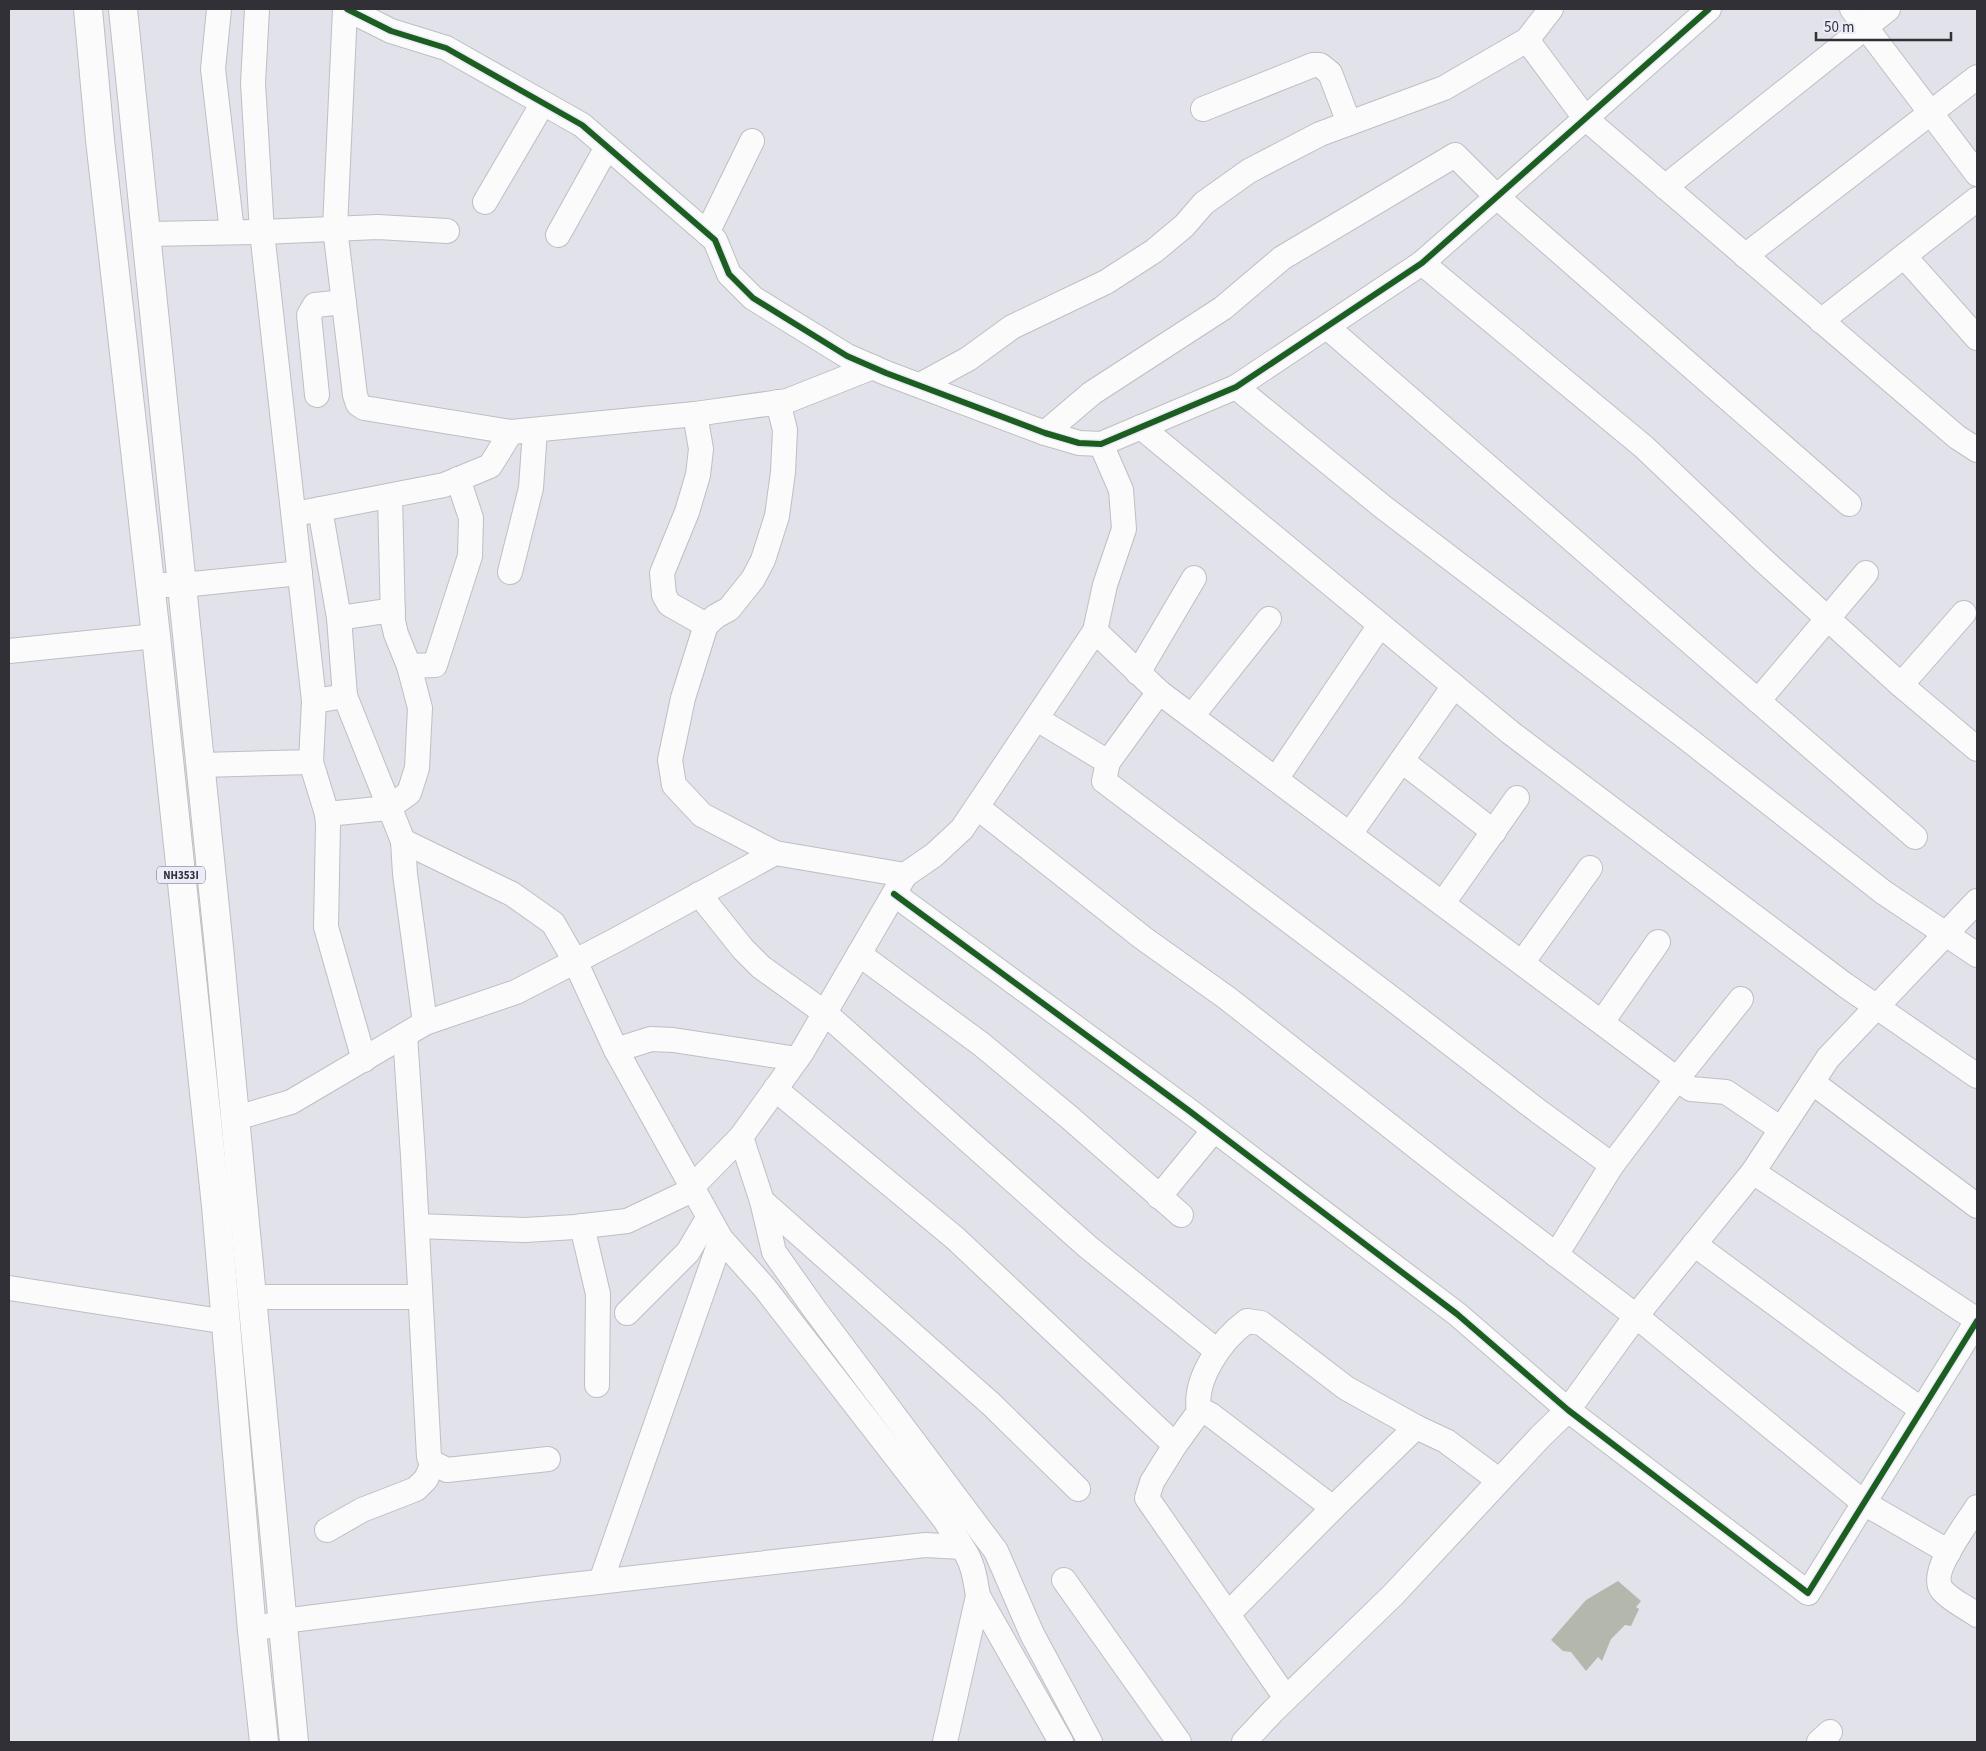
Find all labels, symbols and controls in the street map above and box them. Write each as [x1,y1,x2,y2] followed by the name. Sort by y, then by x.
[1816,10,1951,42] scale bar
[1824,17,1854,38] text: 50 m
[157,866,205,884] road number: NH353I

